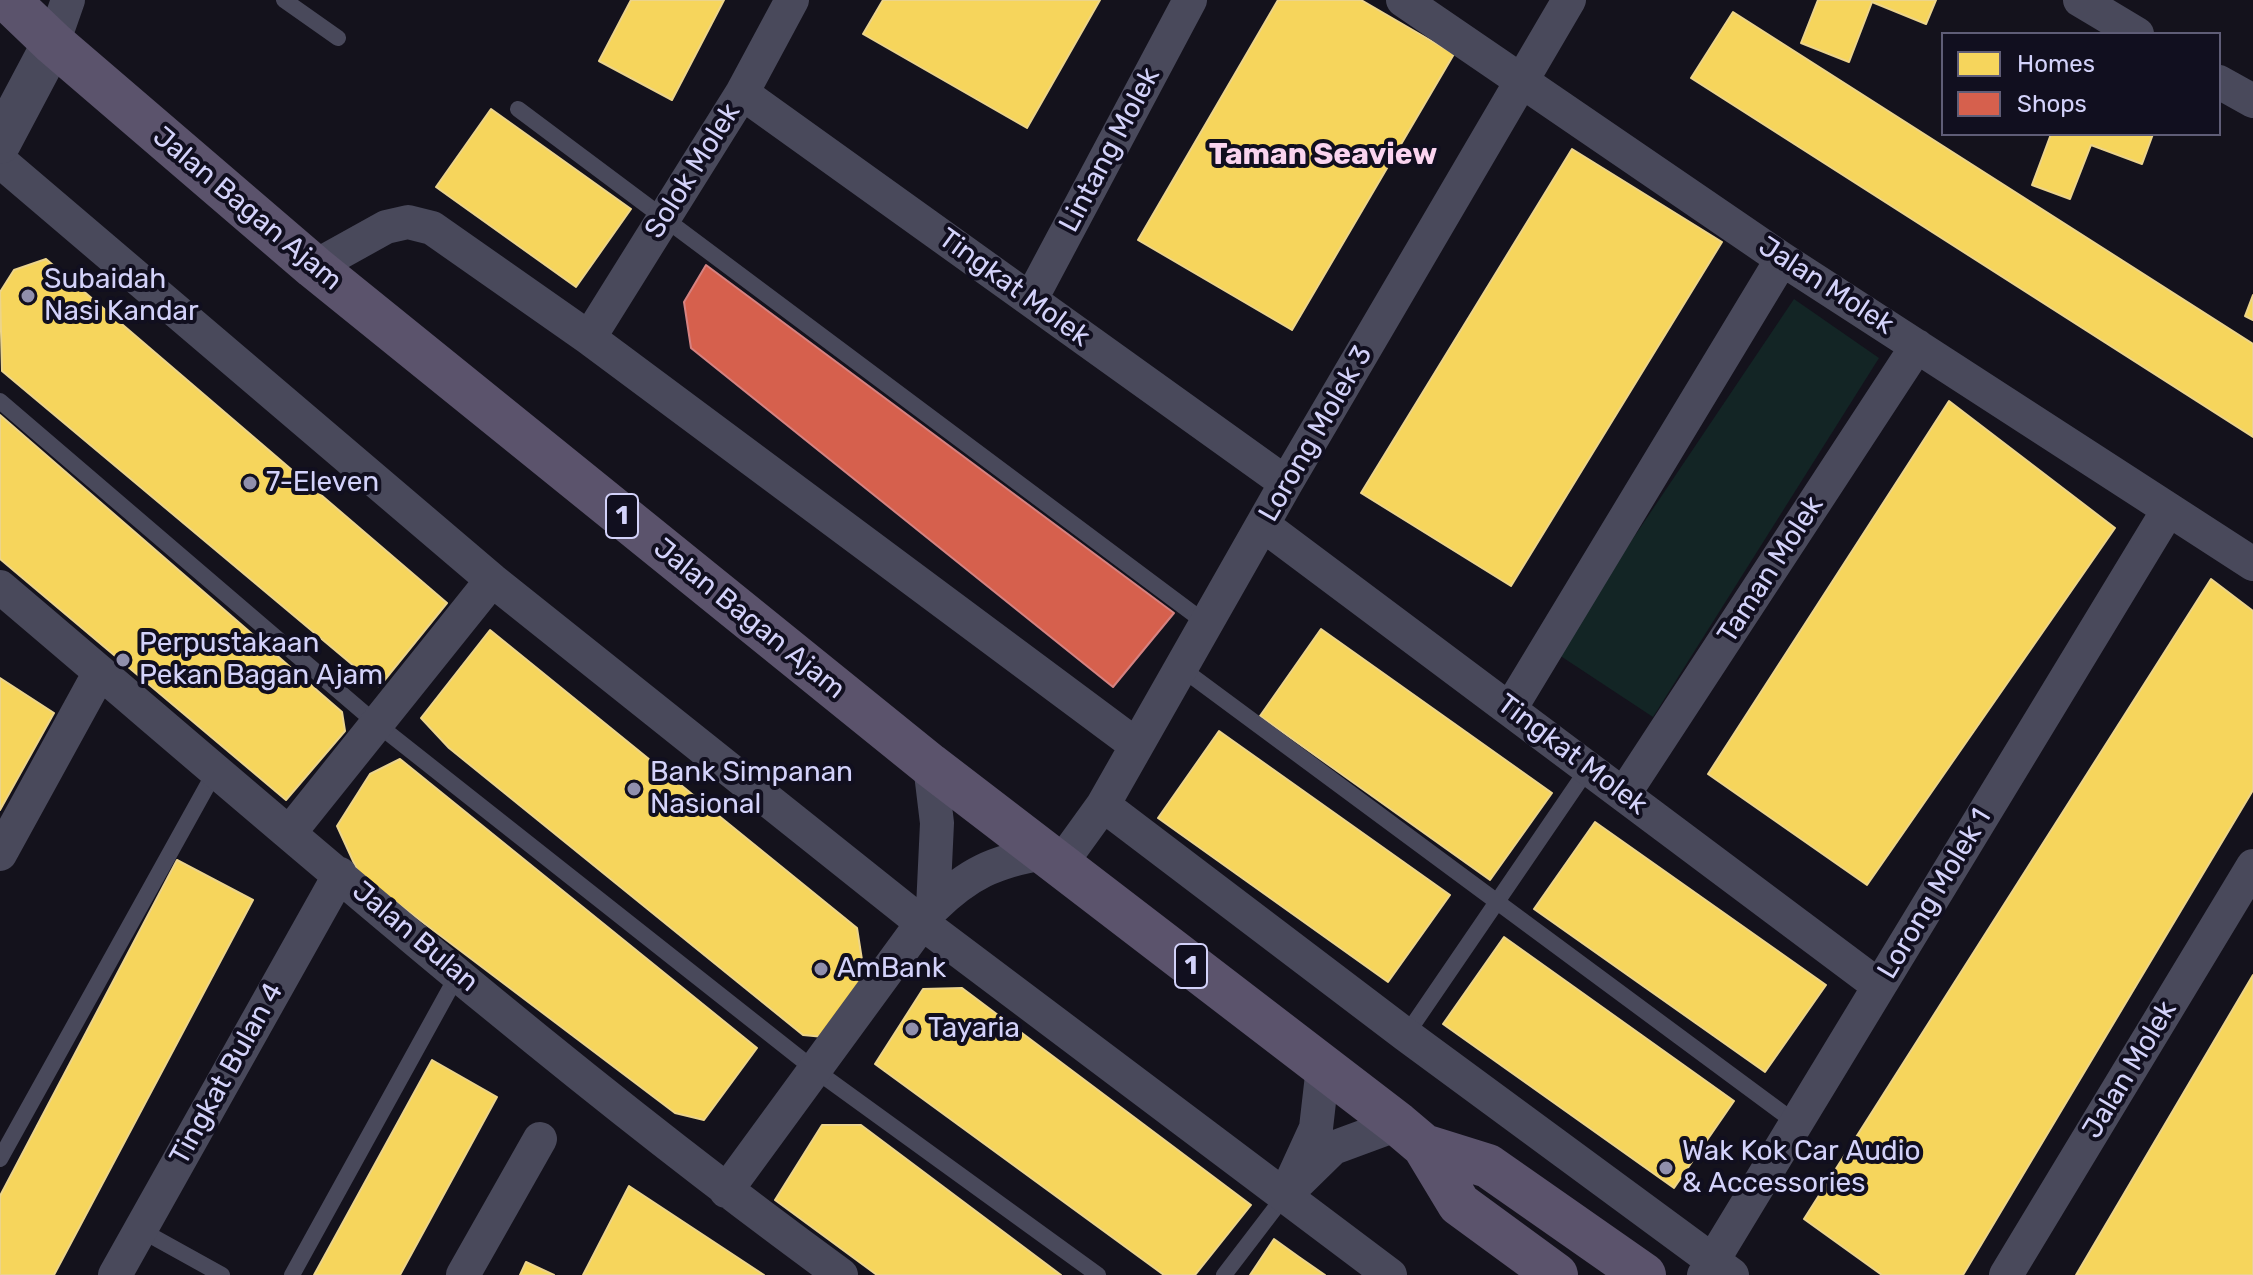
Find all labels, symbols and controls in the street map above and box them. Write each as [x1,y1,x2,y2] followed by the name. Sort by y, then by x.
[1941,32,2221,136] legend
[2017,50,2095,78] text: Homes
[1053,62,1167,238] street label: Lintang Molek
[2017,90,2087,118] text: Shops
[638,97,748,245] street label: Solok Molek
[146,120,348,298] street label: Jalan Bagan Ajam
[1209,137,1437,173] district label: Taman Seaview
[932,222,1096,354] street label: Tingkat Molek
[1752,230,1900,342] street label: Jalan Molek
[44,263,199,329] place label: Subaidah Nasi Kandar
[19,287,37,305] marker: Subaidah Nasi Kandar
[1252,340,1380,528] street label: Lorong Molek 3
[266,466,379,500] place label: 7-Eleven
[241,474,259,492] marker: 7-Eleven
[1711,490,1831,650] street label: Taman Molek
[606,494,638,538] road number: 1
[647,532,851,706] street label: Jalan Bagan Ajam
[139,627,383,693] place label: Perpustakaan Pekan Bagan Ajam
[114,651,132,669] marker: Perpustakaan Pekan Bagan Ajam
[1490,688,1654,822] street label: Tingkat Molek
[650,756,853,822] place label: Bank Simpanan Nasional
[625,780,643,798] marker: Bank Simpanan Nasional
[1871,803,1999,985] street label: Lorong Molek 1
[345,875,485,999] street label: Jalan Bulan
[1175,944,1207,988] road number: 1
[837,952,946,986] place label: AmBank
[812,960,830,978] marker: AmBank
[163,977,291,1171] street label: Tingkat Bulan 4
[2076,995,2184,1145] street label: Jalan Molek
[928,1012,1020,1046] place label: Tayaria
[903,1020,921,1038] marker: Tayaria
[1682,1135,1920,1201] place label: Wak Kok Car Audio & Accessories
[1657,1159,1675,1177] marker: Wak Kok Car Audio & Accessories

